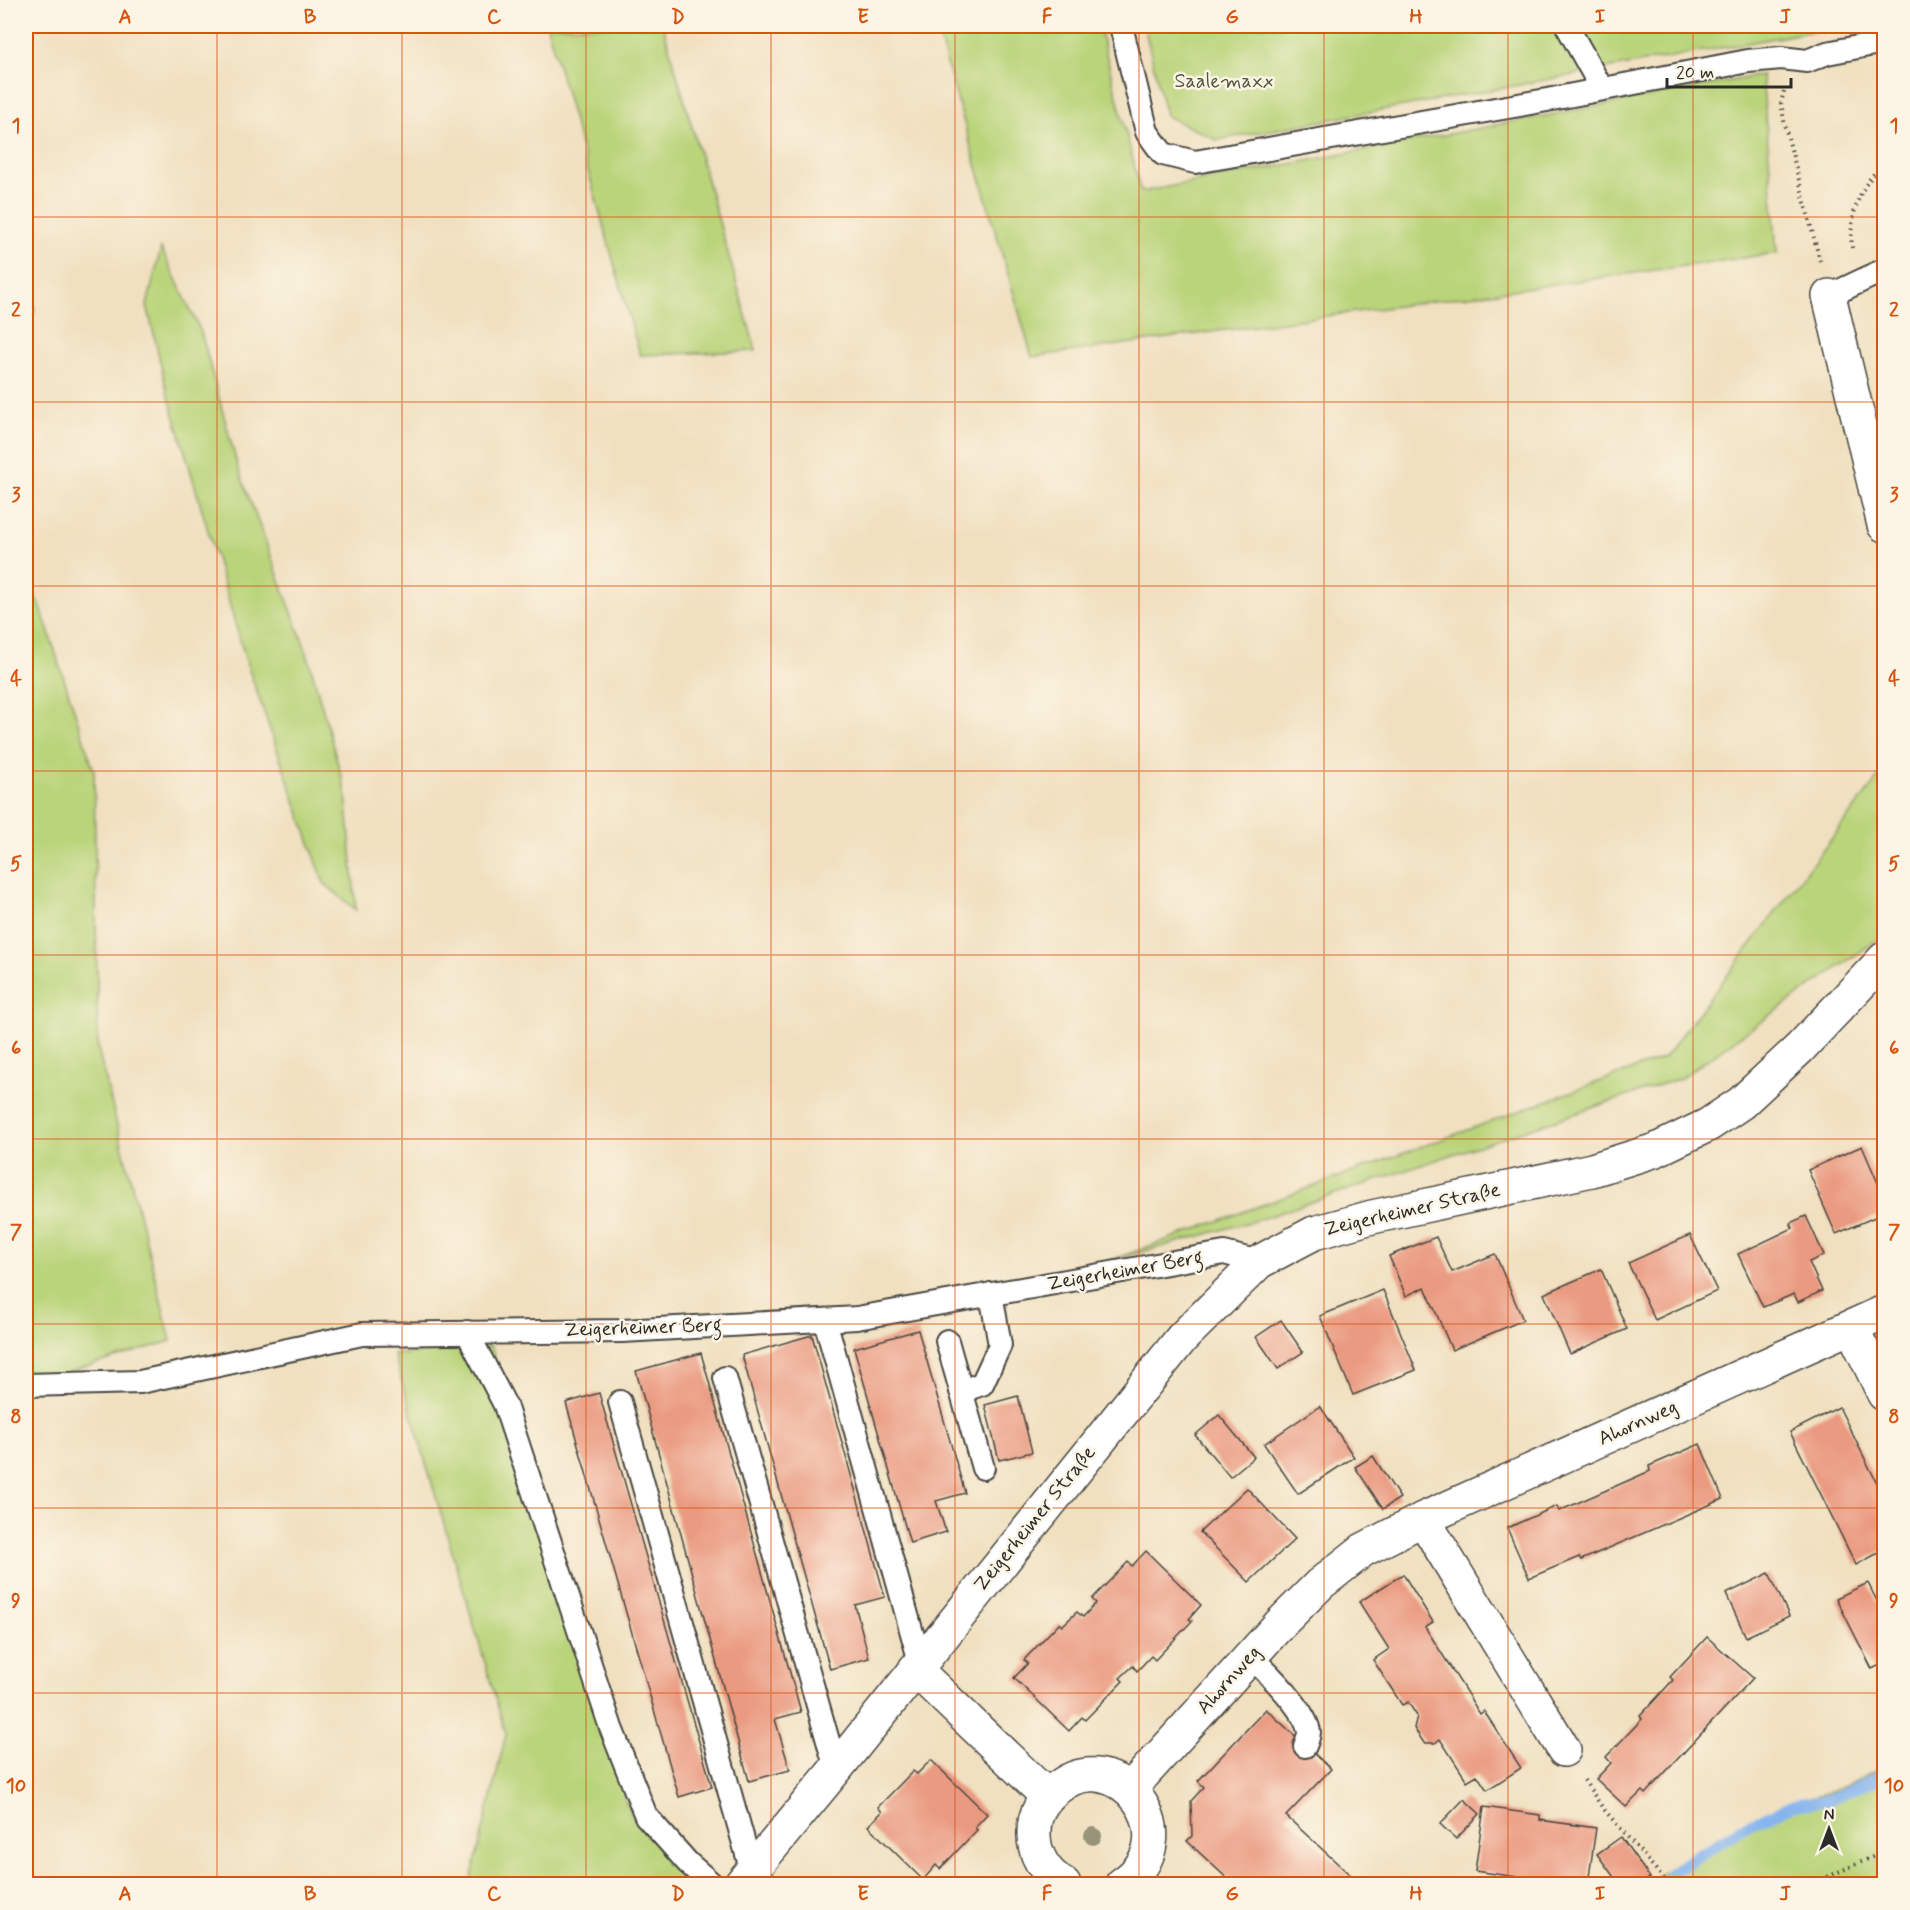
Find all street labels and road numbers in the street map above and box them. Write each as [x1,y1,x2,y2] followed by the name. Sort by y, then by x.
[1321,1177,1503,1243] street label: Zeigerheimer Straße
[1045,1244,1206,1300] street label: Zeigerheimer Berg
[564,1312,723,1346] street label: Zeigerheimer Berg
[1594,1394,1682,1452] street label: Ahornweg
[968,1440,1102,1598] street label: Zeigerheimer Straße
[1191,1640,1267,1720] street label: Ahornweg

